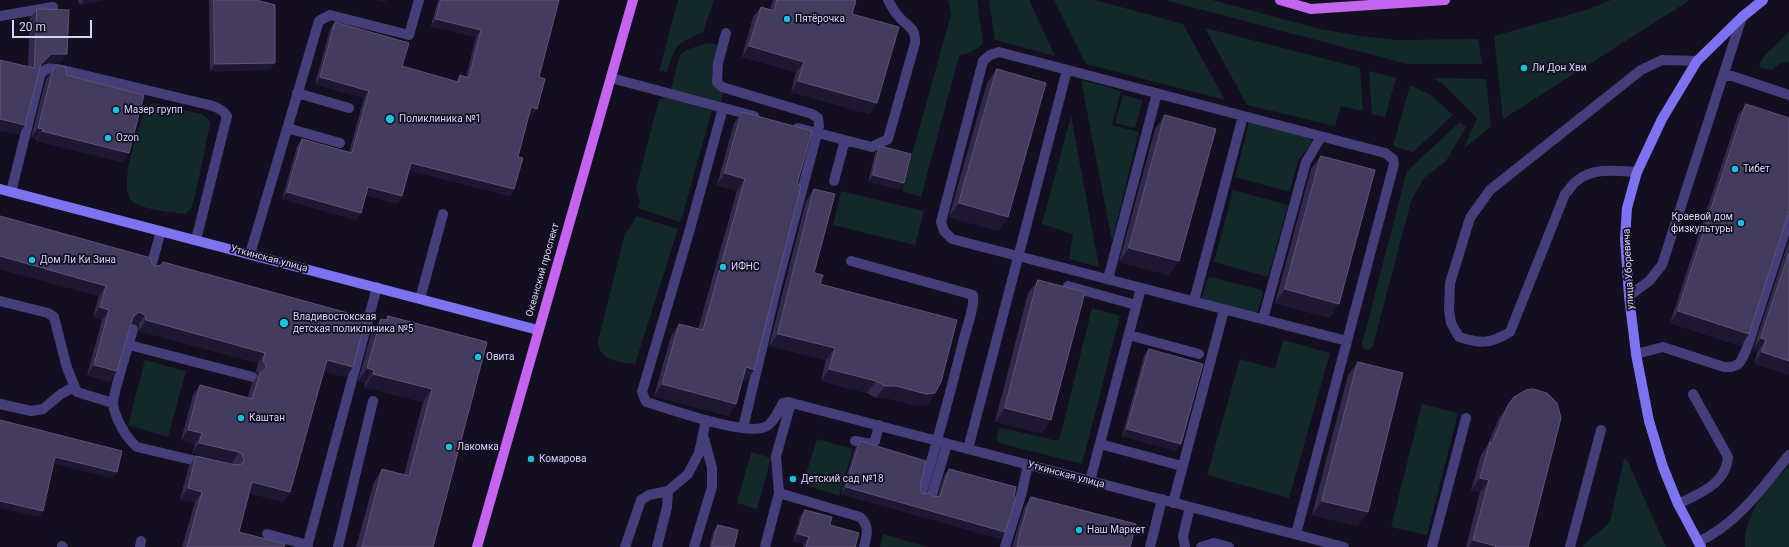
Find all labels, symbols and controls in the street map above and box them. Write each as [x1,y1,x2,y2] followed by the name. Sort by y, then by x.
[14,12,94,38] scale bar
[795,13,845,25] place label: Пятёрочка
[782,14,792,24] marker: Пятёрочка
[19,20,46,34] text: 20 m
[1532,62,1587,74] place label: Ли Дон Хви
[1519,63,1529,73] marker: Ли Дон Хви
[124,104,183,116] place label: Мазер групп
[111,105,121,115] marker: Мазер групп
[384,113,396,125] marker: Поликлиника №1
[399,113,481,125] place label: Поликлиника №1
[116,132,139,144] place label: Ozon
[103,133,113,143] marker: Ozon
[1743,163,1770,175] place label: Тибет
[1730,164,1740,174] marker: Тибет
[1671,211,1733,234] place label: Краевой дом физкультуры
[1736,218,1746,228] marker: Краевой дом физкультуры
[524,222,562,318] street label: Океанский проспект
[1621,228,1637,310] street label: улица Уборевича
[229,243,309,275] street label: Уткинская улица
[40,254,116,266] place label: Дом Ли Ки Зина
[27,255,37,265] marker: Дом Ли Ки Зина
[731,261,759,273] place label: ИФНС
[718,262,728,272] marker: ИФНС
[293,311,413,334] place label: Владивостокская детская поликлиника №5
[278,317,290,329] marker: Владивостокская детская поликлиника №5
[486,351,515,363] place label: Овита
[473,352,483,362] marker: Овита
[249,412,285,424] place label: Каштан
[236,413,246,423] marker: Каштан
[457,441,499,453] place label: Лакомка
[444,442,454,452] marker: Лакомка
[539,453,586,465] place label: Комарова
[526,454,536,464] marker: Комарова
[1026,459,1106,491] street label: Уткинская улица
[801,473,884,485] place label: Детский сад №18
[788,474,798,484] marker: Детский сад №18
[1087,524,1145,536] place label: Наш Маркет
[1074,525,1084,535] marker: Наш Маркет

